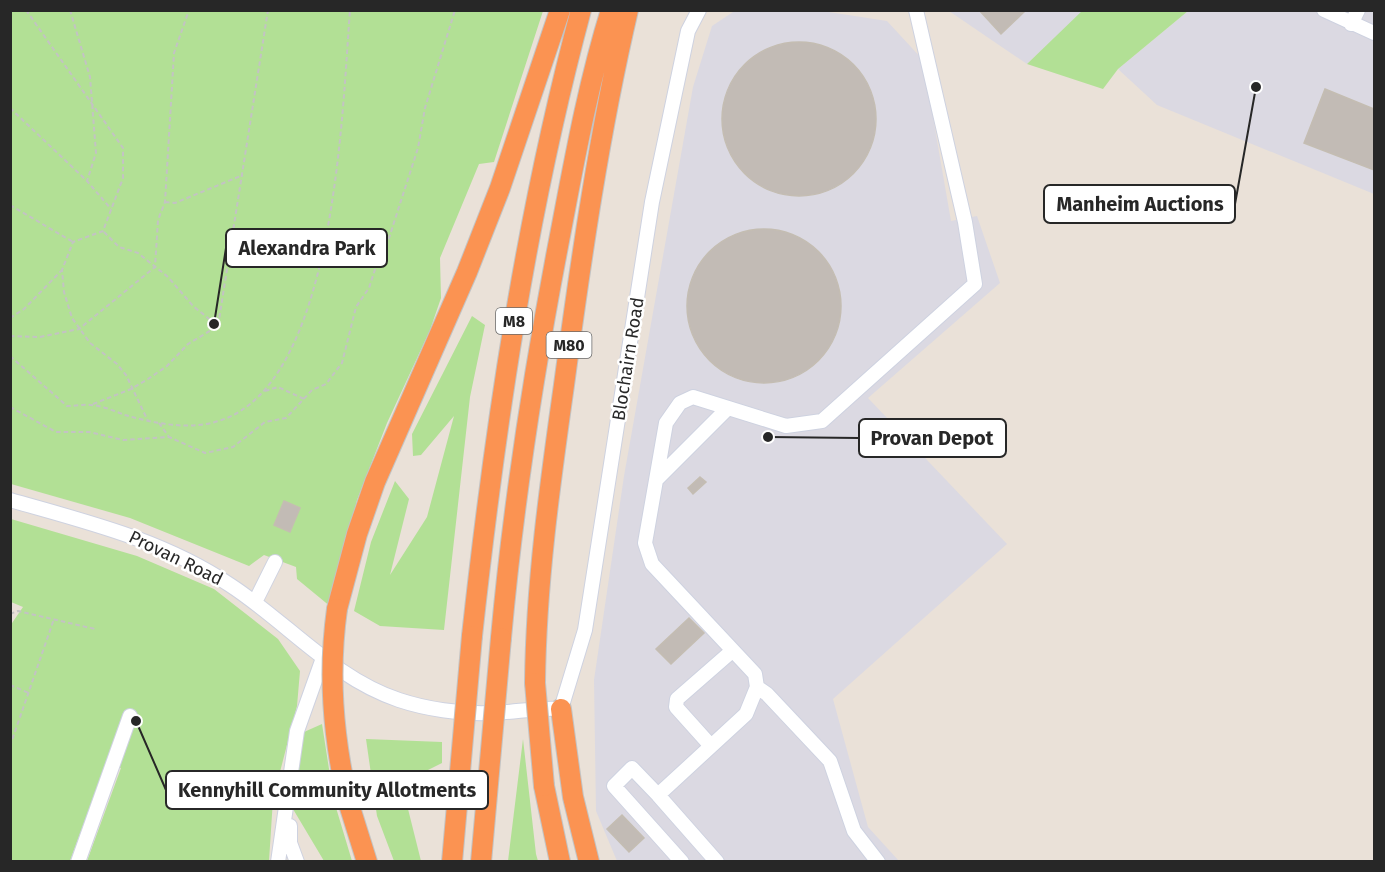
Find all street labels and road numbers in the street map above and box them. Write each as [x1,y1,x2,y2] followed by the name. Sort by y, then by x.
[607,296,649,422] street label: Blochairn Road
[496,308,532,334] road number: M8
[546,332,592,358] road number: M80
[125,526,227,590] street label: Provan Road

